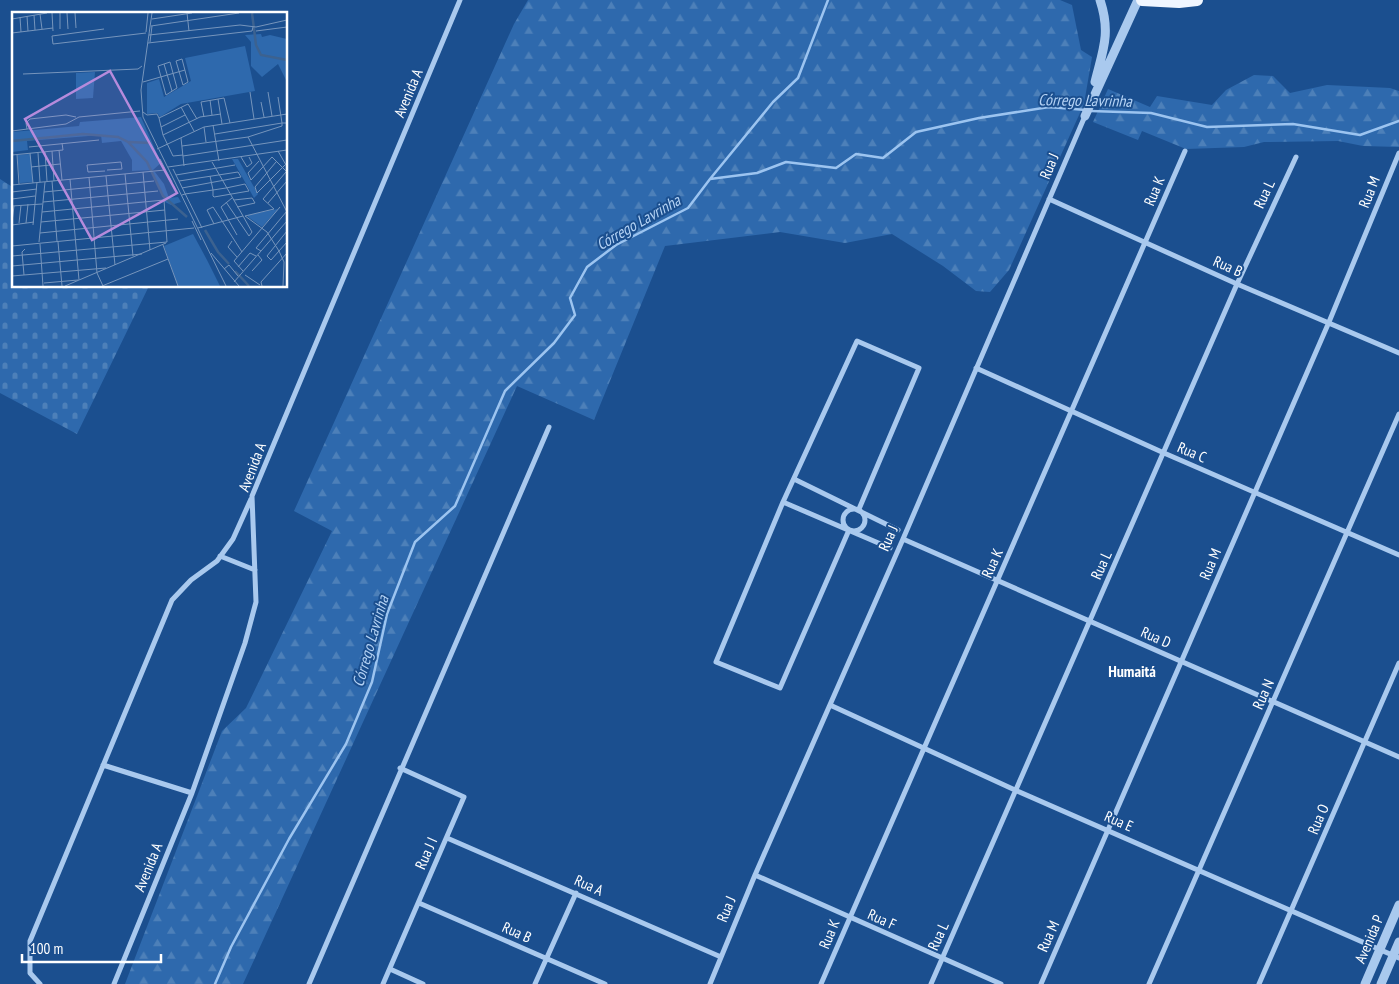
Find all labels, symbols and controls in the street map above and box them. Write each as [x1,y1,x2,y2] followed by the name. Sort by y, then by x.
[12,12,288,288] inset map
[389,65,427,120] street label: Avenida A
[1038,89,1134,111] water label: Córrego Lavrinha
[1035,150,1063,182] street label: Rua J
[1139,173,1169,209] street label: Rua K
[1354,173,1384,211] street label: Rua M
[1249,176,1279,211] street label: Rua L
[592,189,685,254] water label: Córrego Lavrinha
[1210,251,1246,281] street label: Rua B
[1175,437,1210,467] street label: Rua C
[234,439,270,494] street label: Avenida A
[874,522,902,554] street label: Rua J
[977,545,1007,581] street label: Rua K
[1195,545,1225,583] street label: Rua M
[1086,547,1116,582] street label: Rua L
[347,592,393,689] water label: Córrego Lavrinha
[1138,622,1174,652] street label: Rua D
[1108,661,1156,681] district label: Humaitá
[1248,676,1278,712] street label: Rua N
[1303,801,1333,837] street label: Rua O
[1102,806,1136,836] street label: Rua E
[411,834,441,872] street label: Rua J I
[130,839,167,894] street label: Avenida A
[572,870,607,900] street label: Rua A
[712,893,740,925] street label: Rua J
[865,904,899,934] street label: Rua F
[1350,912,1388,966] street label: Avenida P
[814,916,844,952] street label: Rua K
[499,917,535,947] street label: Rua B
[1033,917,1063,955] street label: Rua M
[923,918,953,953] street label: Rua L
[22,932,161,964] scale bar
[30,939,63,958] text: 100 m

